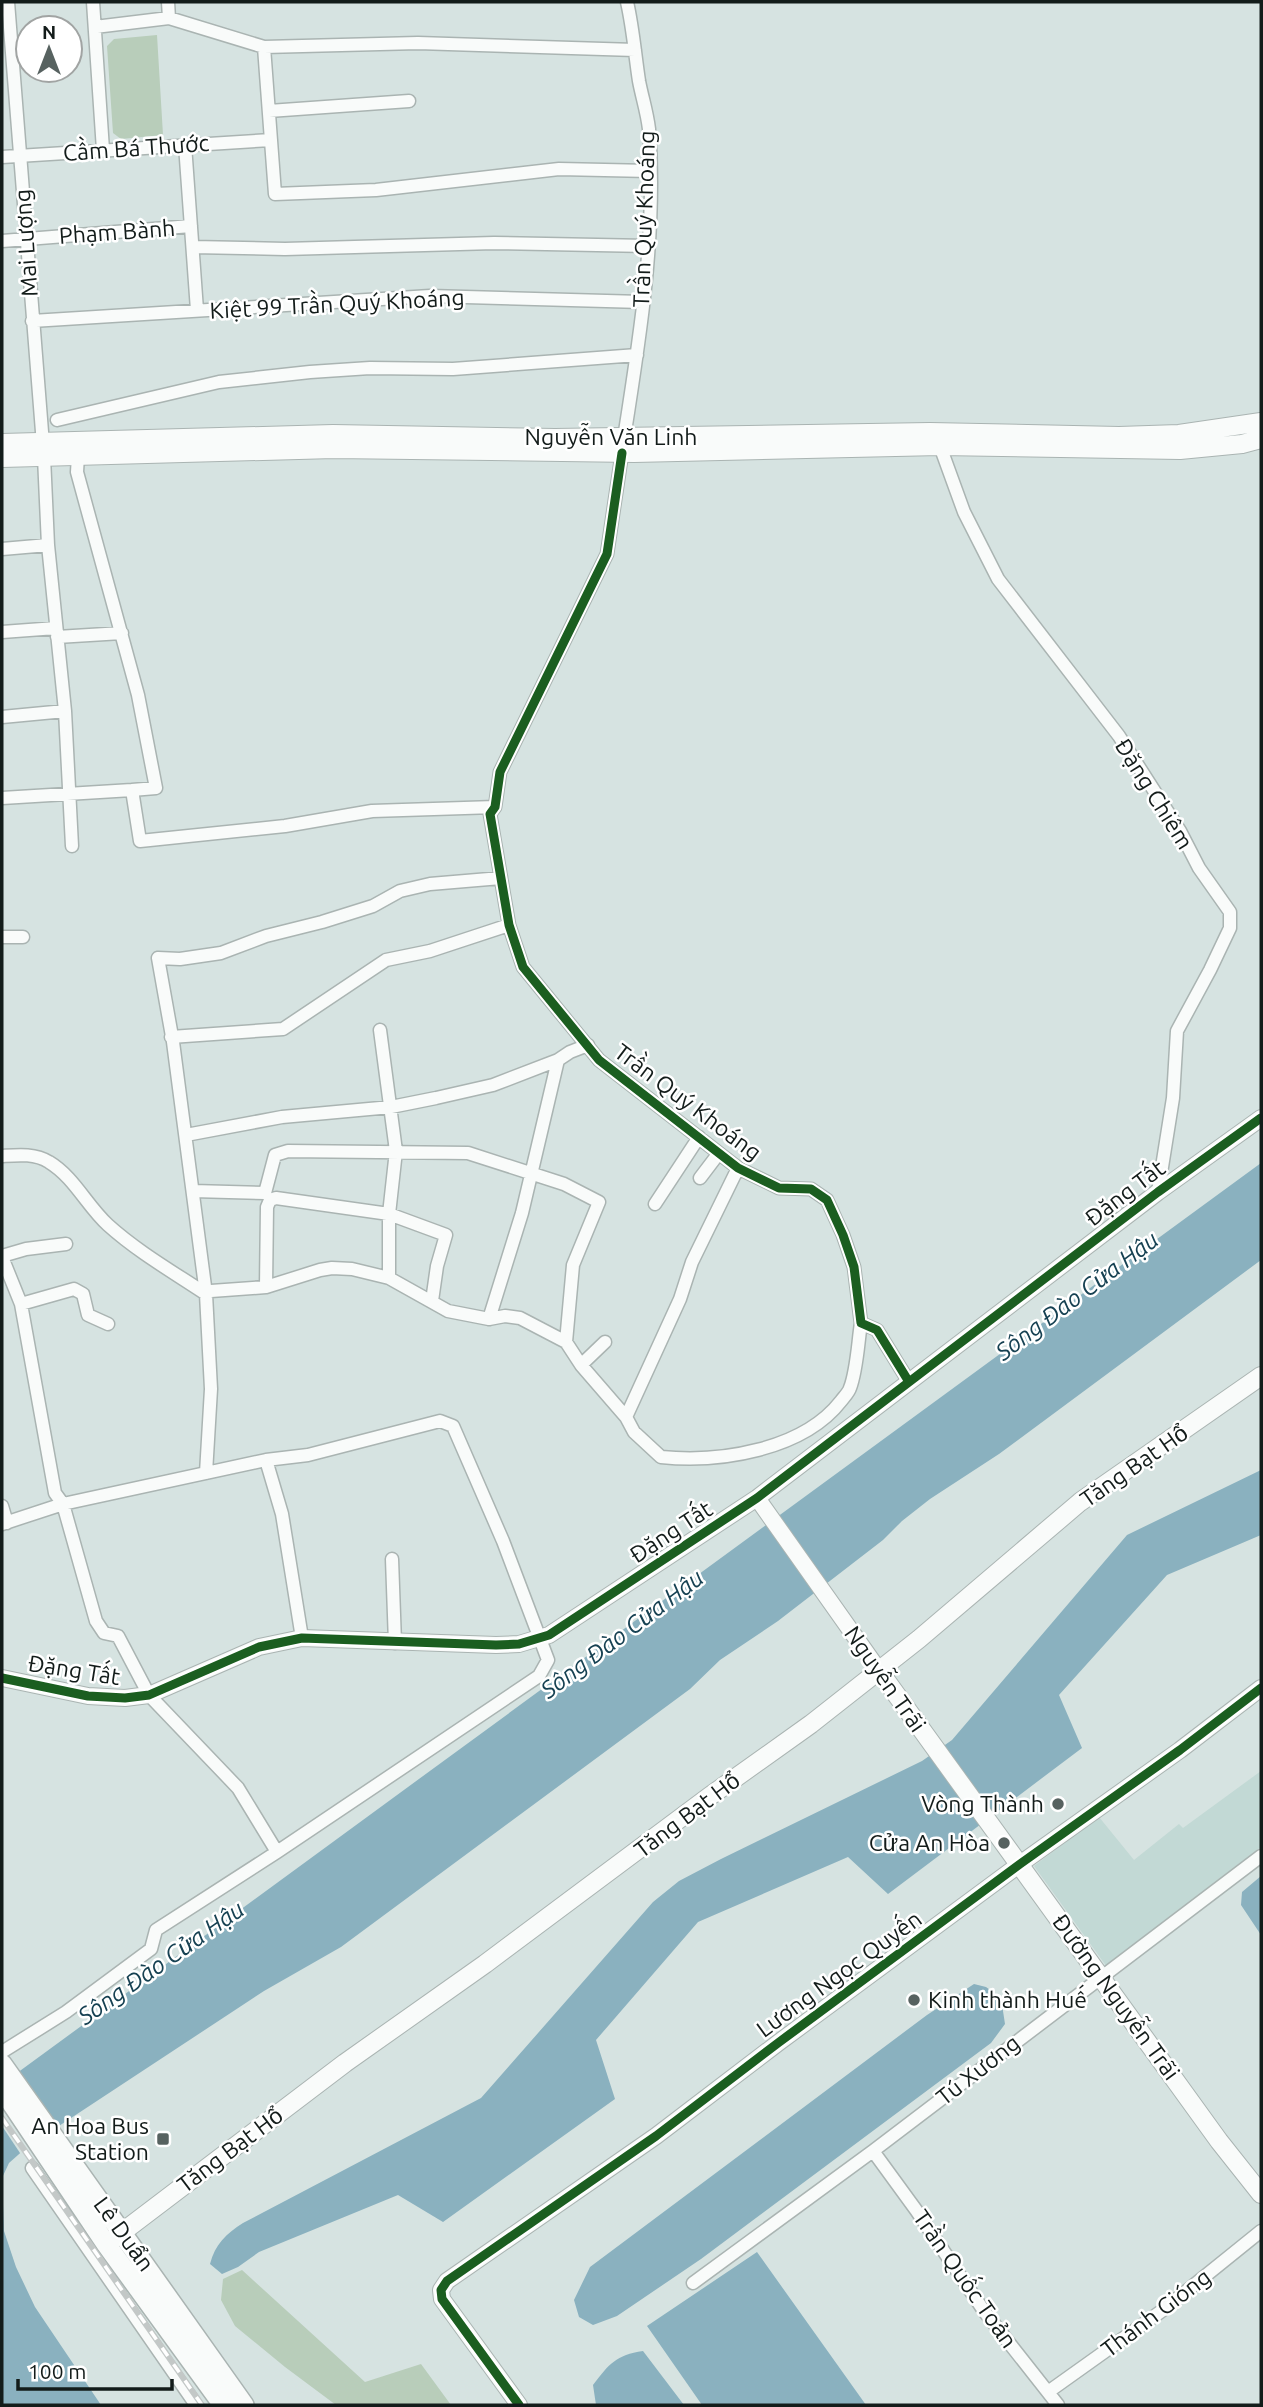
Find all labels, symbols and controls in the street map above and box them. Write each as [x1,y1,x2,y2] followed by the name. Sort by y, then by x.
[14,14,84,84] north arrow
[42,21,56,43] text: N
[62,127,210,165] street label: Cầm Bá Thước
[625,130,659,308] street label: Trần Quý Khoáng
[9,188,42,298] street label: Mai Lượng
[58,215,176,248] street label: Phạm Bành
[209,282,465,323] street label: Kiệt 99 Trần Quý Khoáng
[525,422,697,449] street label: Nguyễn Văn Linh
[1111,734,1198,854] street label: Đặng Chiêm
[610,1036,768,1165] street label: Trần Quý Khoáng
[1079,1153,1169,1230] street label: Đặng Tất
[989,1226,1163,1366] water label: Sông Đào Cửa Hậu
[1075,1420,1192,1512] street label: Tăng Bạt Hổ
[624,1494,716,1567] street label: Đặng Tất
[534,1564,708,1704] water label: Sông Đào Cửa Hậu
[840,1620,932,1736] street label: Nguyễn Trãi
[26,1647,122,1689] street label: Đặng Tất
[629,1767,744,1862] street label: Tăng Bạt Hổ
[921,1791,1044,1816] place label: Vòng Thành
[1050,1796,1066,1812] marker: Vòng Thành
[869,1830,990,1855] place label: Cửa An Hòa
[996,1835,1012,1851] marker: Cửa An Hòa
[72,1895,249,2031] water label: Sông Đào Cửa Hậu
[750,1903,926,2042] street label: Lương Ngọc Quyến
[1048,1908,1186,2084] street label: Đường Nguyễn Trãi
[928,1984,1087,2012] place label: Kinh thành Huế
[906,1992,922,2008] marker: Kinh thành Huế
[931,2030,1024,2110] street label: Tú Xương
[172,2102,287,2197] street label: Tăng Bạt Hổ
[31,2113,149,2164] place label: An Hoa Bus Station
[155,2131,171,2147] marker: An Hoa Bus Station
[89,2192,159,2275] street label: Lê Duẩn
[909,2204,1024,2352] street label: Trần Quốc Toản
[1096,2264,1215,2362] street label: Thánh Gióng
[18,2348,172,2392] scale bar
[28,2359,86,2383] text: 100 m

